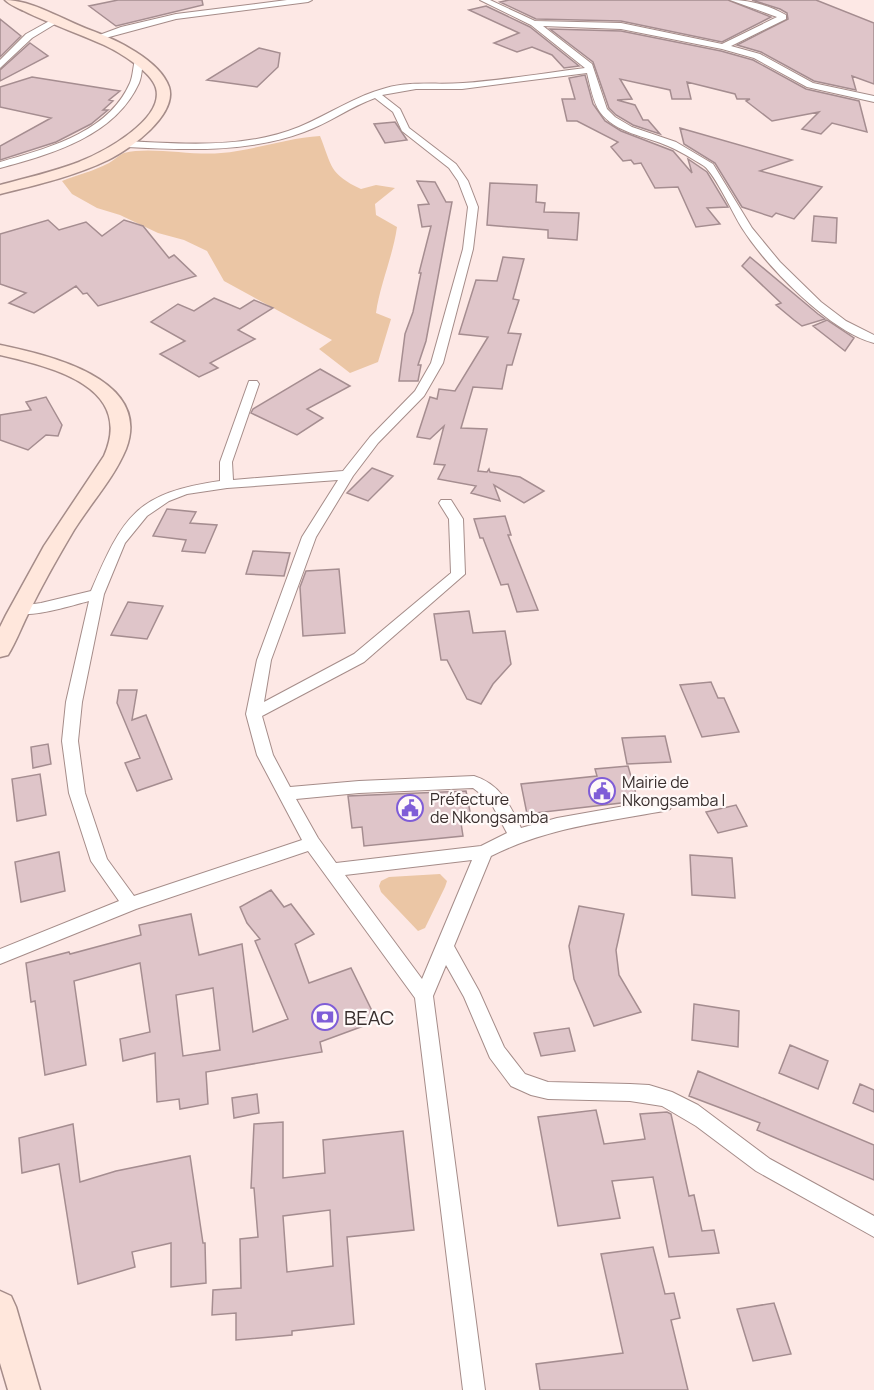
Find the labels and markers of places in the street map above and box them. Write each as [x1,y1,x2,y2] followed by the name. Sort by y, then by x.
[622,771,725,811] place label: Mairie de Nkongsamba I
[587,776,617,806] public building icon: Mairie de Nkongsamba I
[430,788,548,828] place label: Préfecture de Nkongsamba
[395,793,425,823] public building icon: Préfecture de Nkongsamba
[310,1002,340,1032] bank icon: BEAC
[344,1004,394,1031] place label: BEAC

